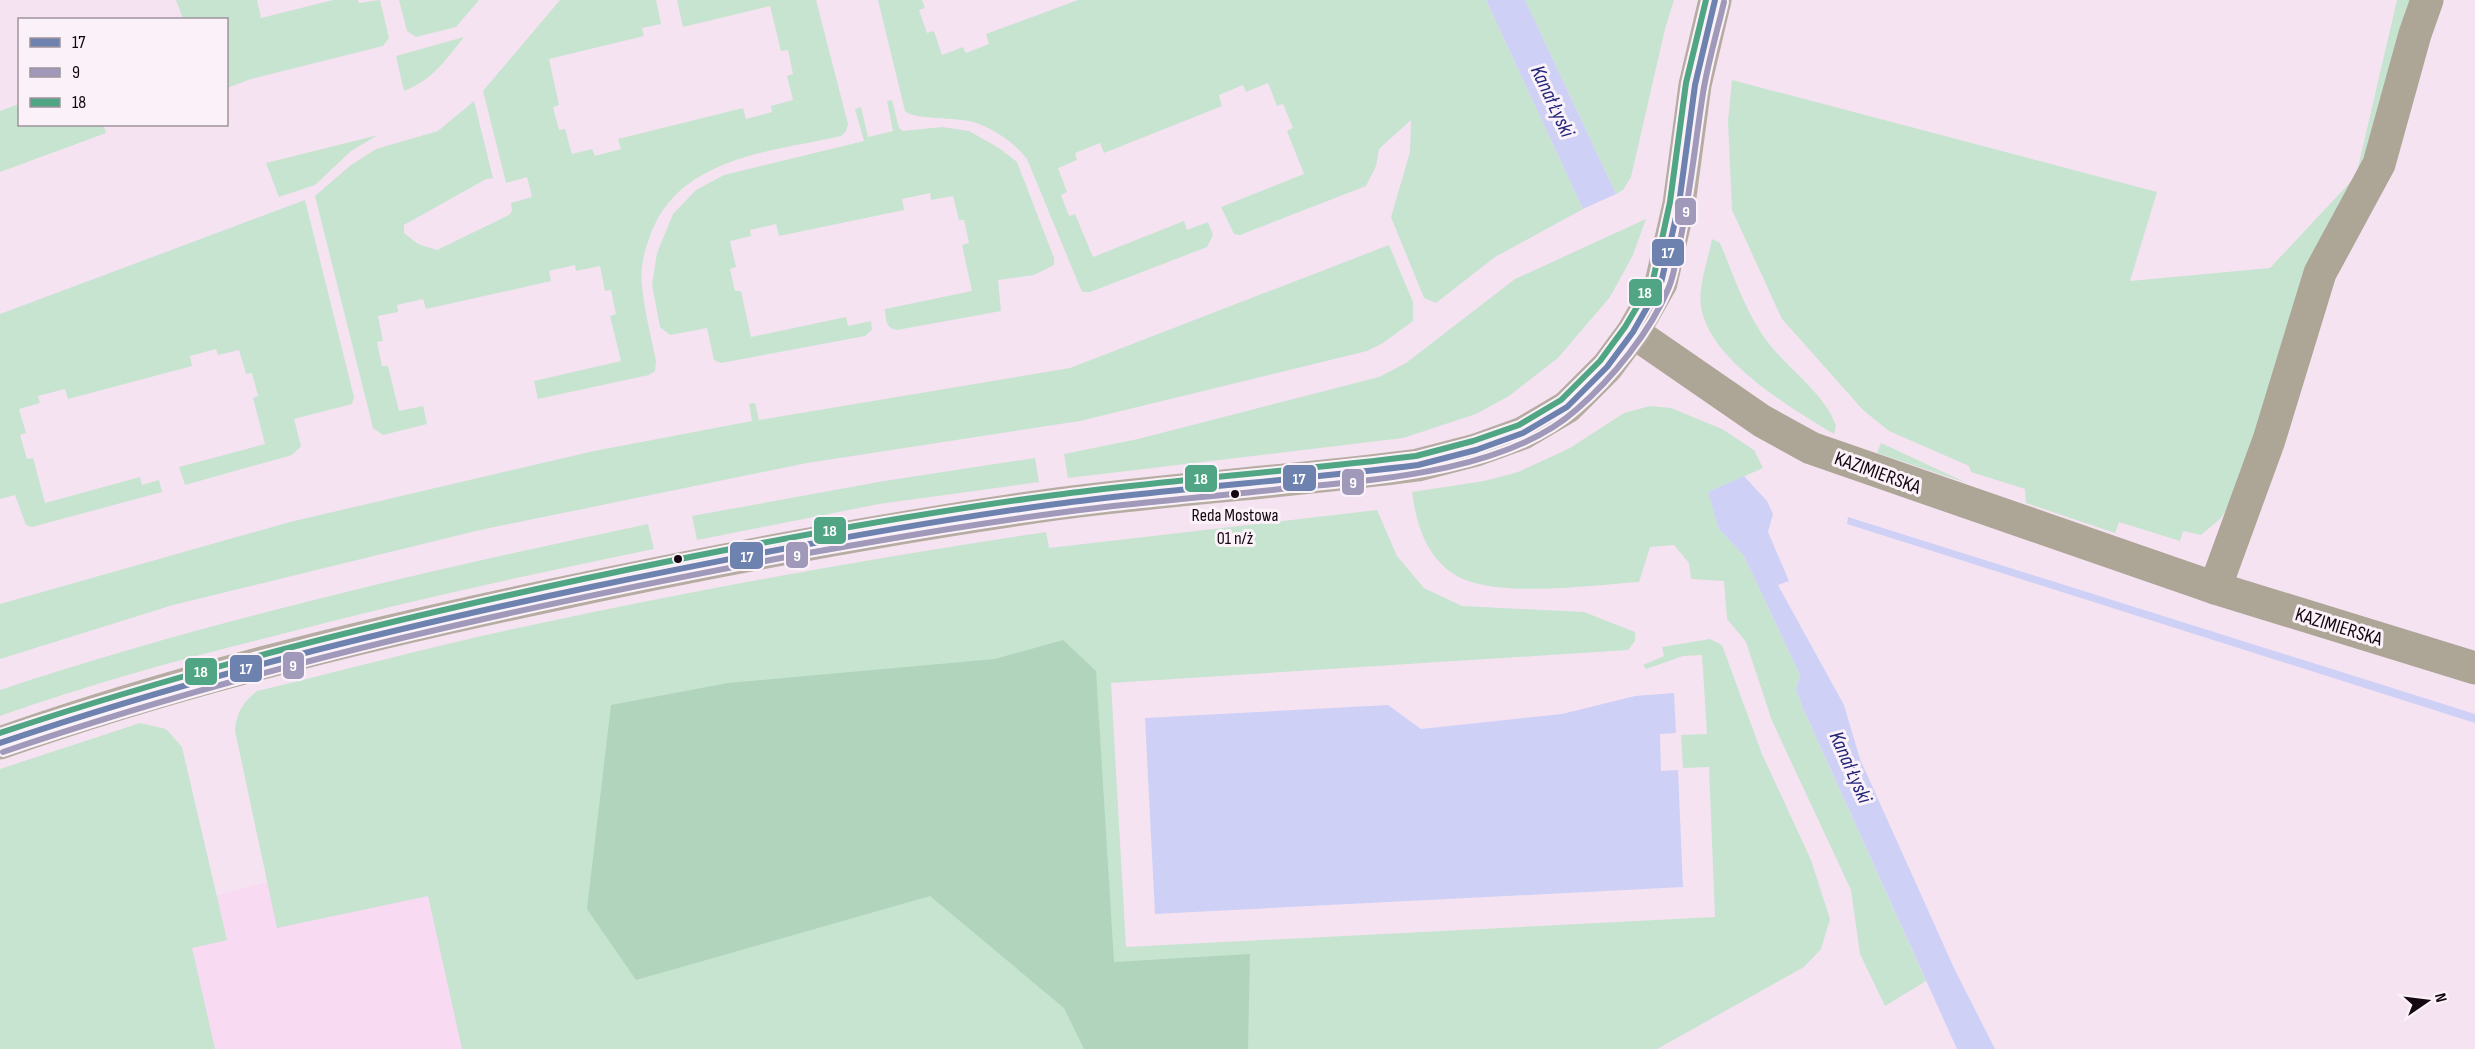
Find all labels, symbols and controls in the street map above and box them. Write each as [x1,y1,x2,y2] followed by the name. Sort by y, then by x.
[18,18,228,126] legend
[72,32,86,53] text: 17
[72,62,80,83] text: 9
[1525,62,1580,142] water label: Kanał Łyski
[72,92,86,113] text: 18
[1674,197,1697,226] line badge: 9
[1682,203,1690,222] text: 9
[1651,238,1685,267] line badge: 17
[1661,244,1675,263] text: 17
[1628,278,1663,307] line badge: 18
[1638,284,1652,303] text: 18
[1831,446,1924,500] street label: KAZIMIERSKA
[1184,464,1218,493] line badge: 18
[1282,464,1317,492] line badge: 17
[1341,468,1365,496] line badge: 9
[1194,470,1208,489] text: 18
[1292,470,1306,489] text: 17
[1349,474,1357,493] text: 9
[1229,488,1241,500] marker: Reda Mostowa 01 n/ż
[1192,505,1278,549] place label: Reda Mostowa 01 n/ż
[813,516,847,545] line badge: 18
[823,522,837,541] text: 18
[729,541,764,570] line badge: 17
[785,541,809,569] line badge: 9
[793,547,801,566] text: 9
[740,548,754,567] text: 17
[672,553,684,565] unlabelled marker
[2292,602,2386,652] street label: KAZIMIERSKA
[282,651,305,680] line badge: 9
[229,654,263,683] line badge: 17
[184,657,218,686] line badge: 18
[289,657,297,676] text: 9
[239,660,253,679] text: 17
[194,663,208,682] text: 18
[1824,727,1878,808] water label: Kanał Łyski
[2397,971,2457,1031] north arrow
[2430,991,2450,1004] text: N

